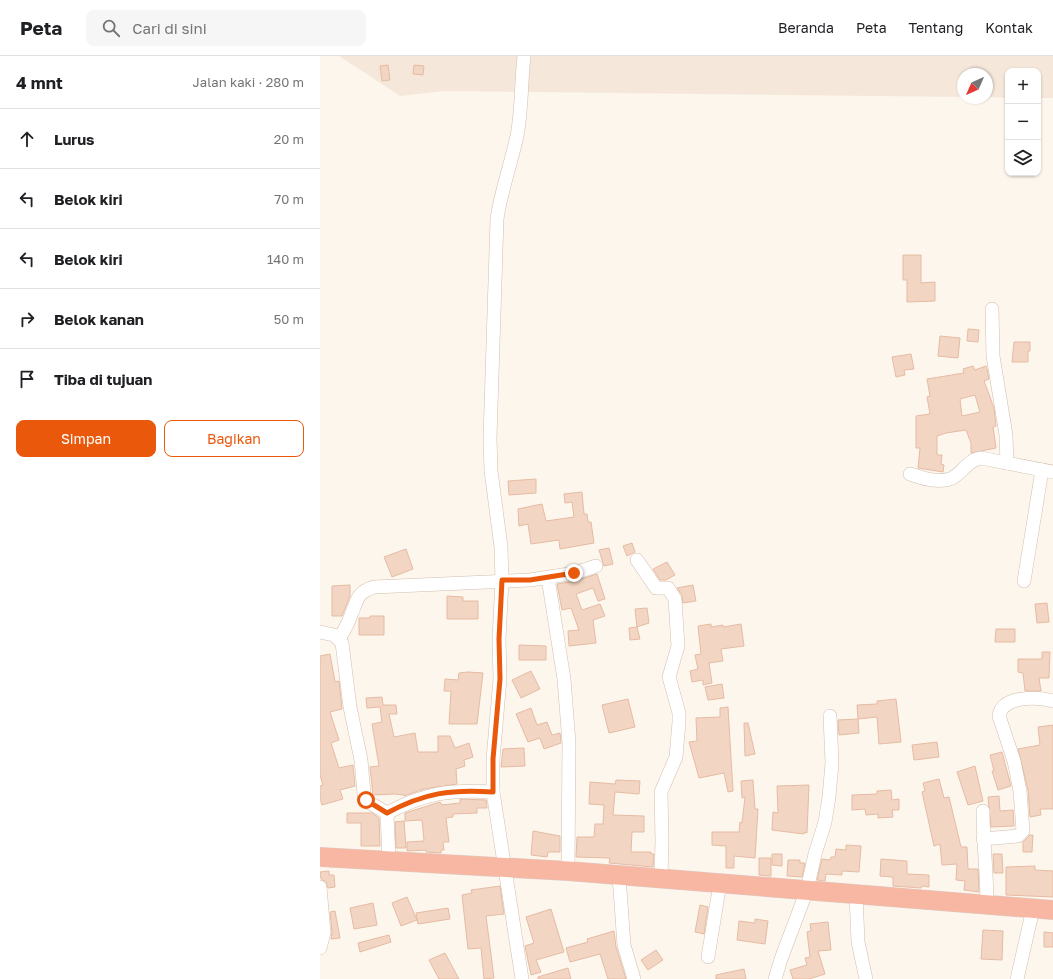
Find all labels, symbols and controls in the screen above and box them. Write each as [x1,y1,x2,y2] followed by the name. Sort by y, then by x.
[86,10,366,46] search box
[20,16,62,39] text: Peta
[100,17,122,39] icon: search
[132,19,207,37] text: Cari di sini
[778,19,834,36] text: Beranda
[856,19,887,36] text: Peta
[909,19,963,36] text: Tentang
[985,19,1033,36] text: Kontak
[957,68,993,104] north arrow
[1005,68,1041,176] map controls
[1005,68,1041,104] button: +
[16,72,63,93] text: 4 mnt
[193,74,304,90] text: Jalan kaki · 280 m
[1005,104,1041,140] button: −
[16,128,38,150] icon: ahead
[54,130,95,148] text: Lurus
[274,131,304,147] text: 20 m
[1005,140,1041,176] button: layers
[16,188,38,210] icon: left
[54,190,123,208] text: Belok kiri
[274,191,304,207] text: 70 m
[16,248,38,270] icon: left
[54,250,123,268] text: Belok kiri
[267,251,304,267] text: 140 m
[16,308,38,330] icon: right
[54,310,144,328] text: Belok kanan
[274,311,304,327] text: 50 m
[16,368,38,390] icon: arrive
[54,370,152,388] text: Tiba di tujuan
[16,420,156,457] button: Simpan
[164,420,304,457] button: Bagikan
[565,564,583,582] route end
[357,791,375,809] route start

